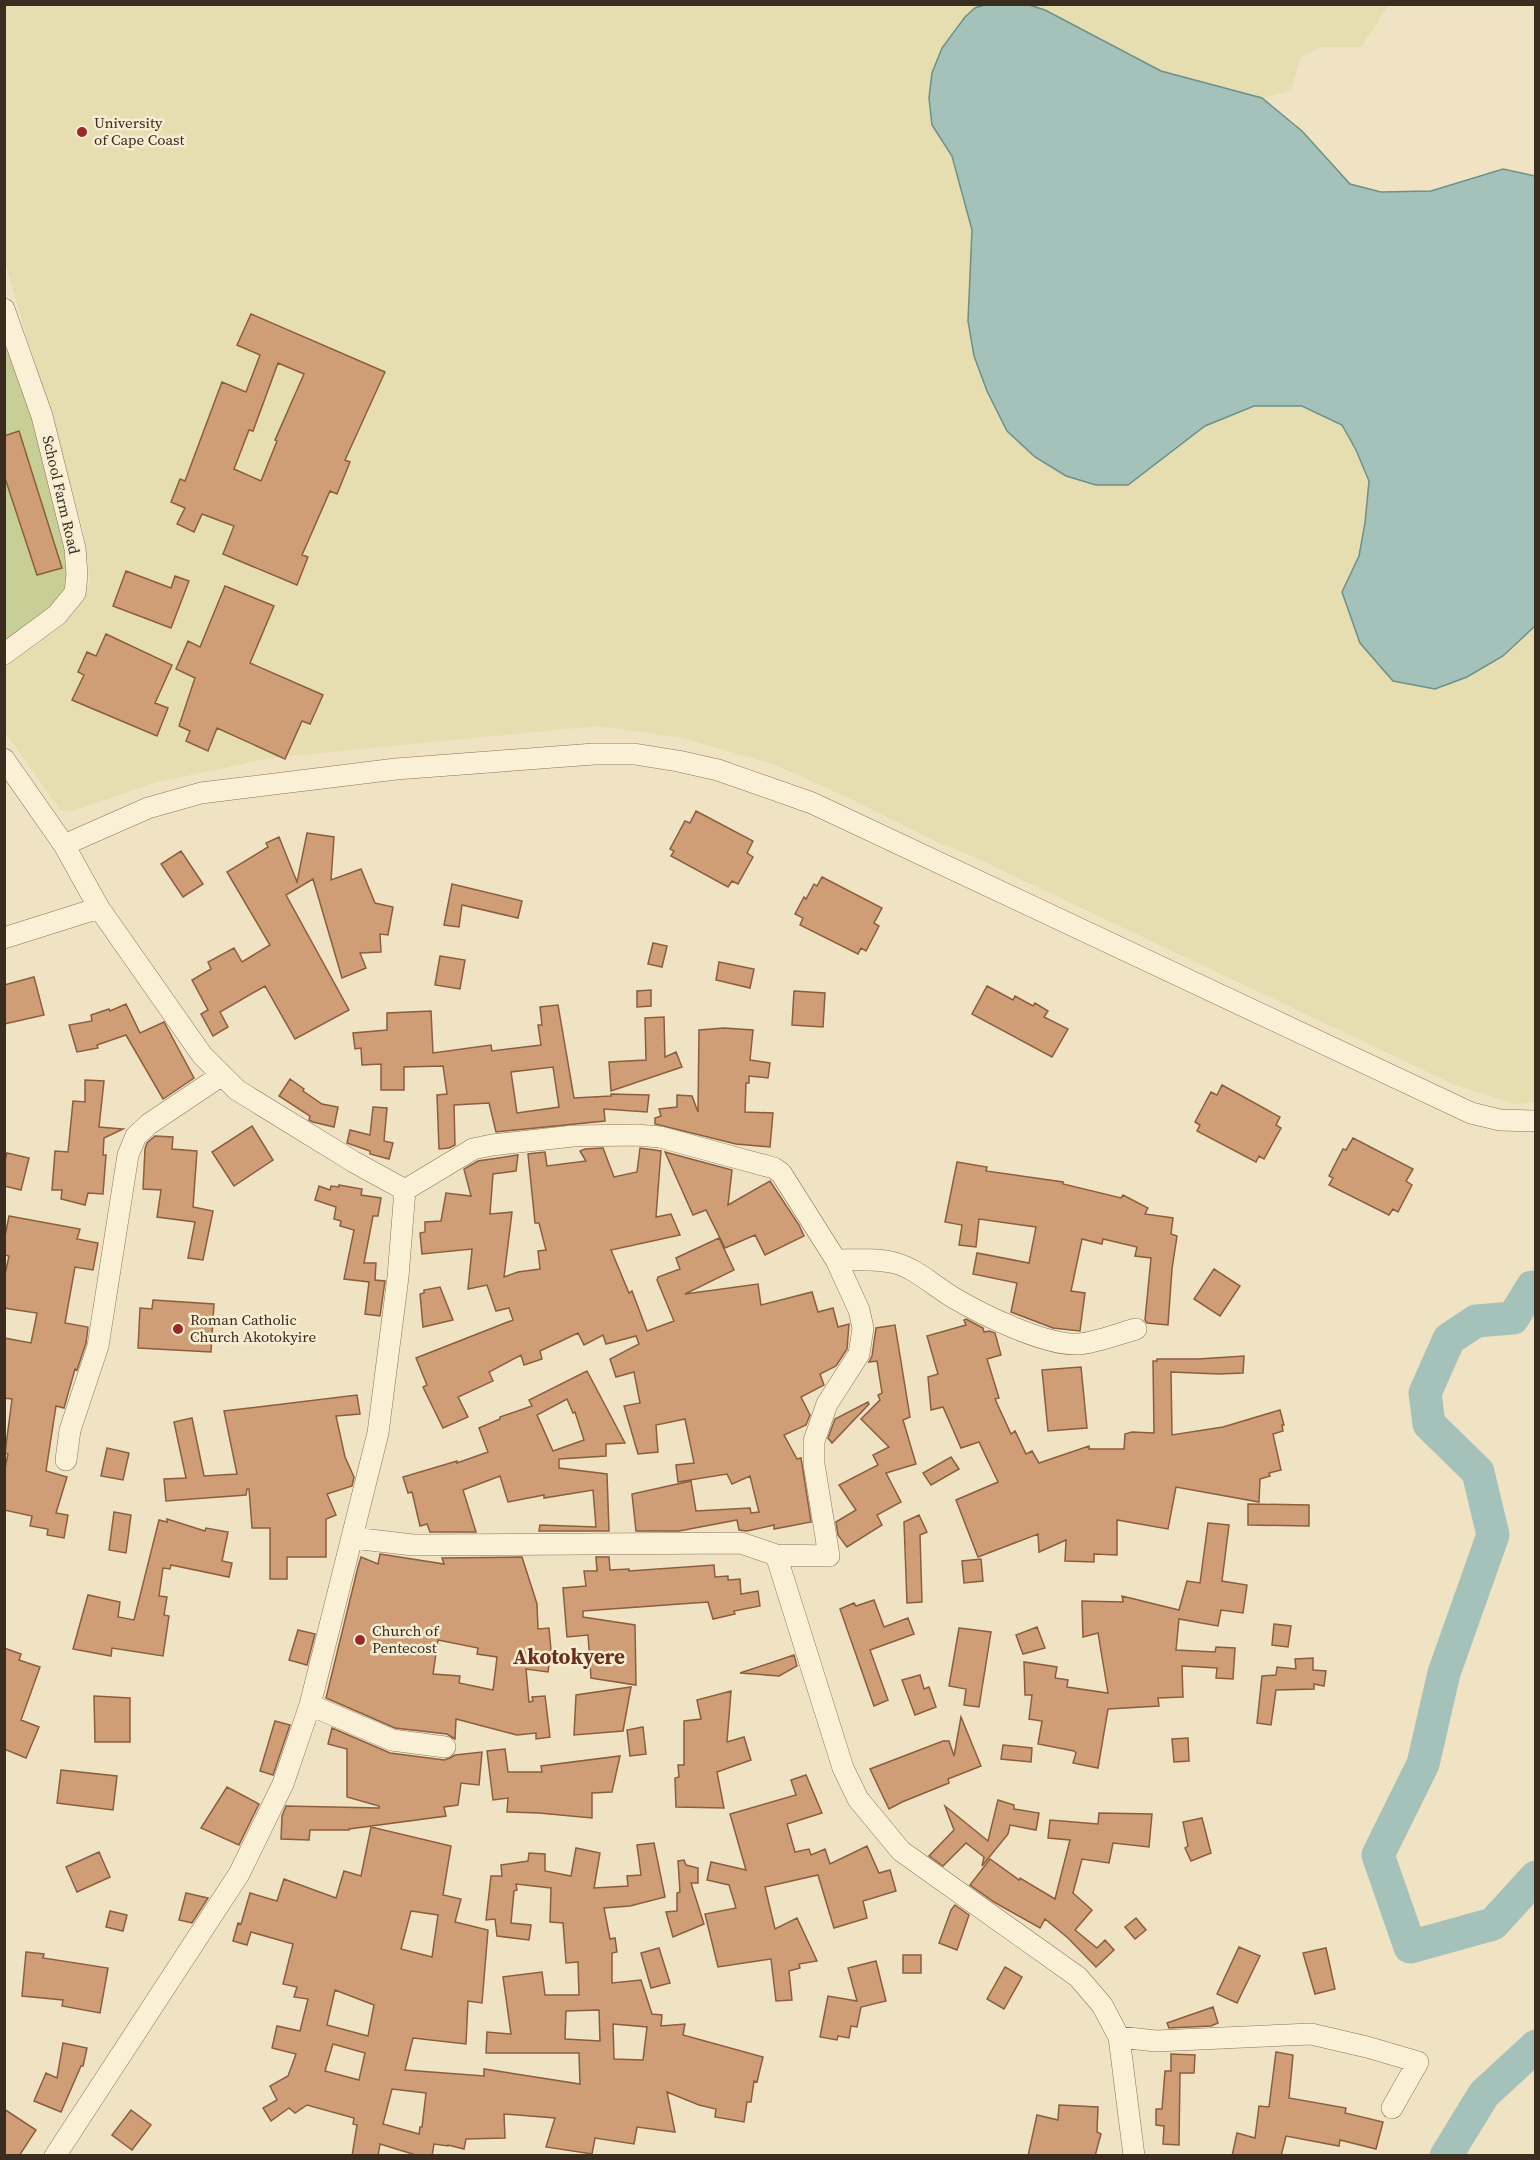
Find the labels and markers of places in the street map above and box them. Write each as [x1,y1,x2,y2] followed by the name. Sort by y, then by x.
[94,112,185,150] place label: University of Cape Coast
[75,125,89,139] marker: University of Cape Coast
[190,1309,316,1347] place label: Roman Catholic Church Akotokyire
[171,1322,185,1336] marker: Roman Catholic Church Akotokyire
[372,1620,440,1658] place label: Church of Pentecost
[353,1633,367,1647] marker: Church of Pentecost

